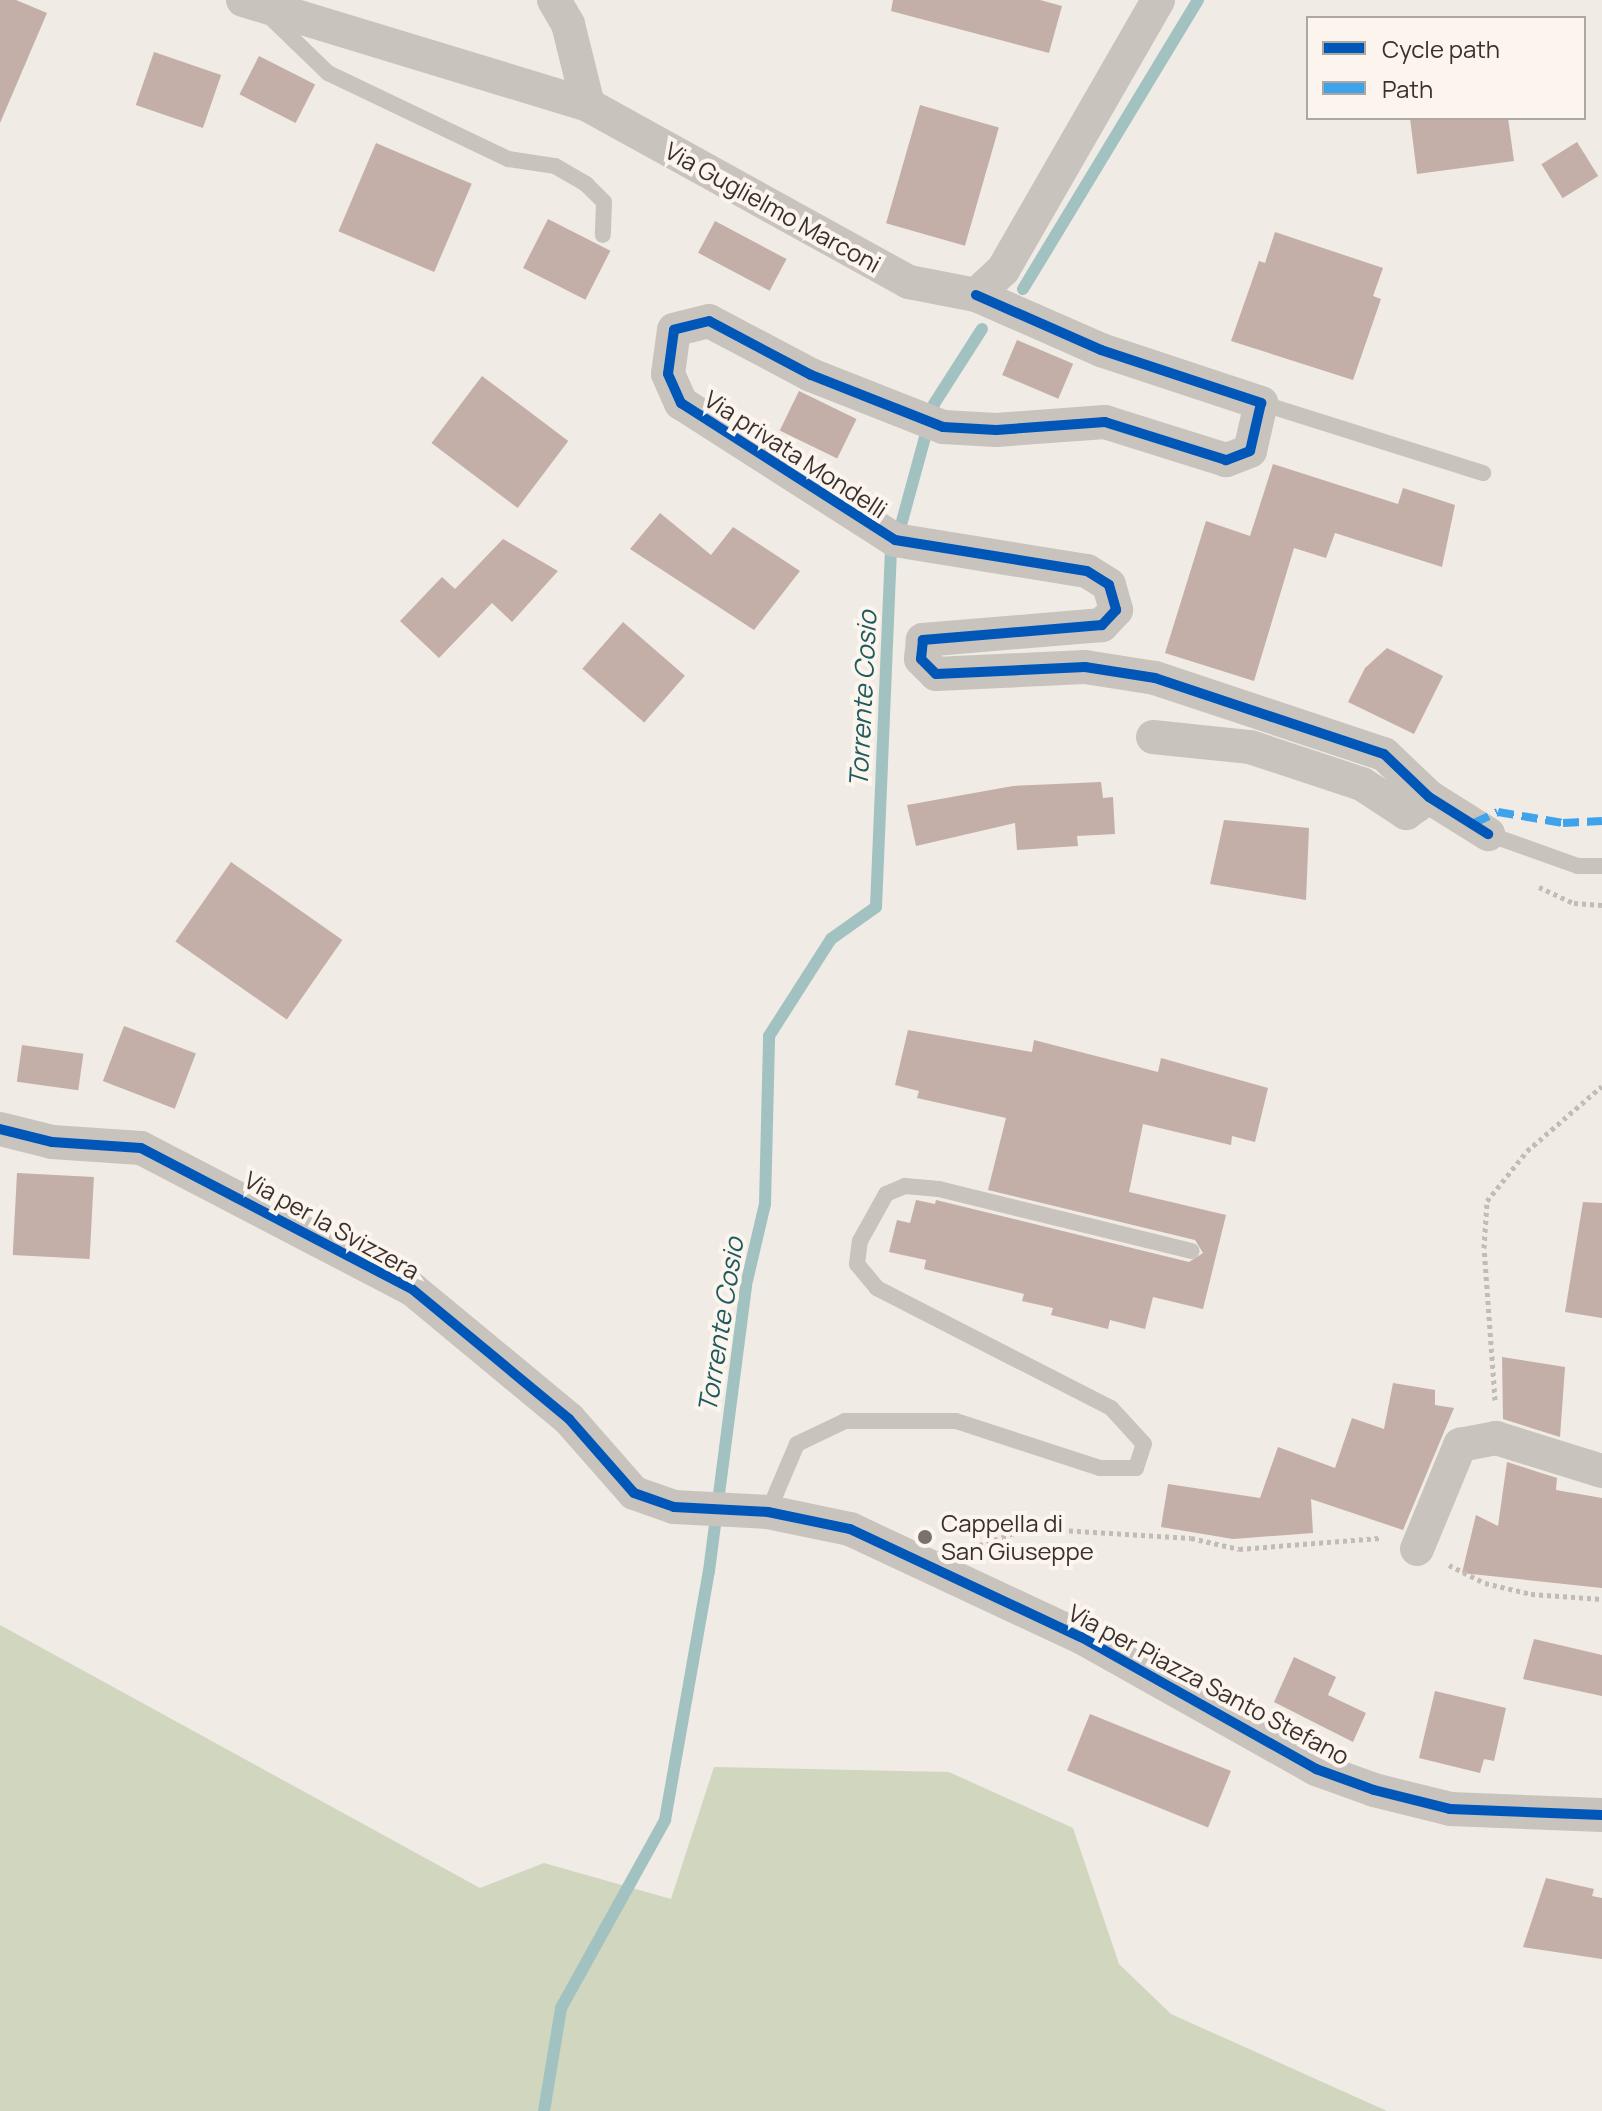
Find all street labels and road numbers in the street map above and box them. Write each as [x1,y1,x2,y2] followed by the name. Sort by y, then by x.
[660,136,886,278] street label: Via Guglielmo Marconi
[699,384,893,524] street label: Via privata Mondelli
[239,1165,425,1285] street label: Via per la Svizzera
[1064,1598,1354,1770] street label: Via per Piazza Santo Stefano

